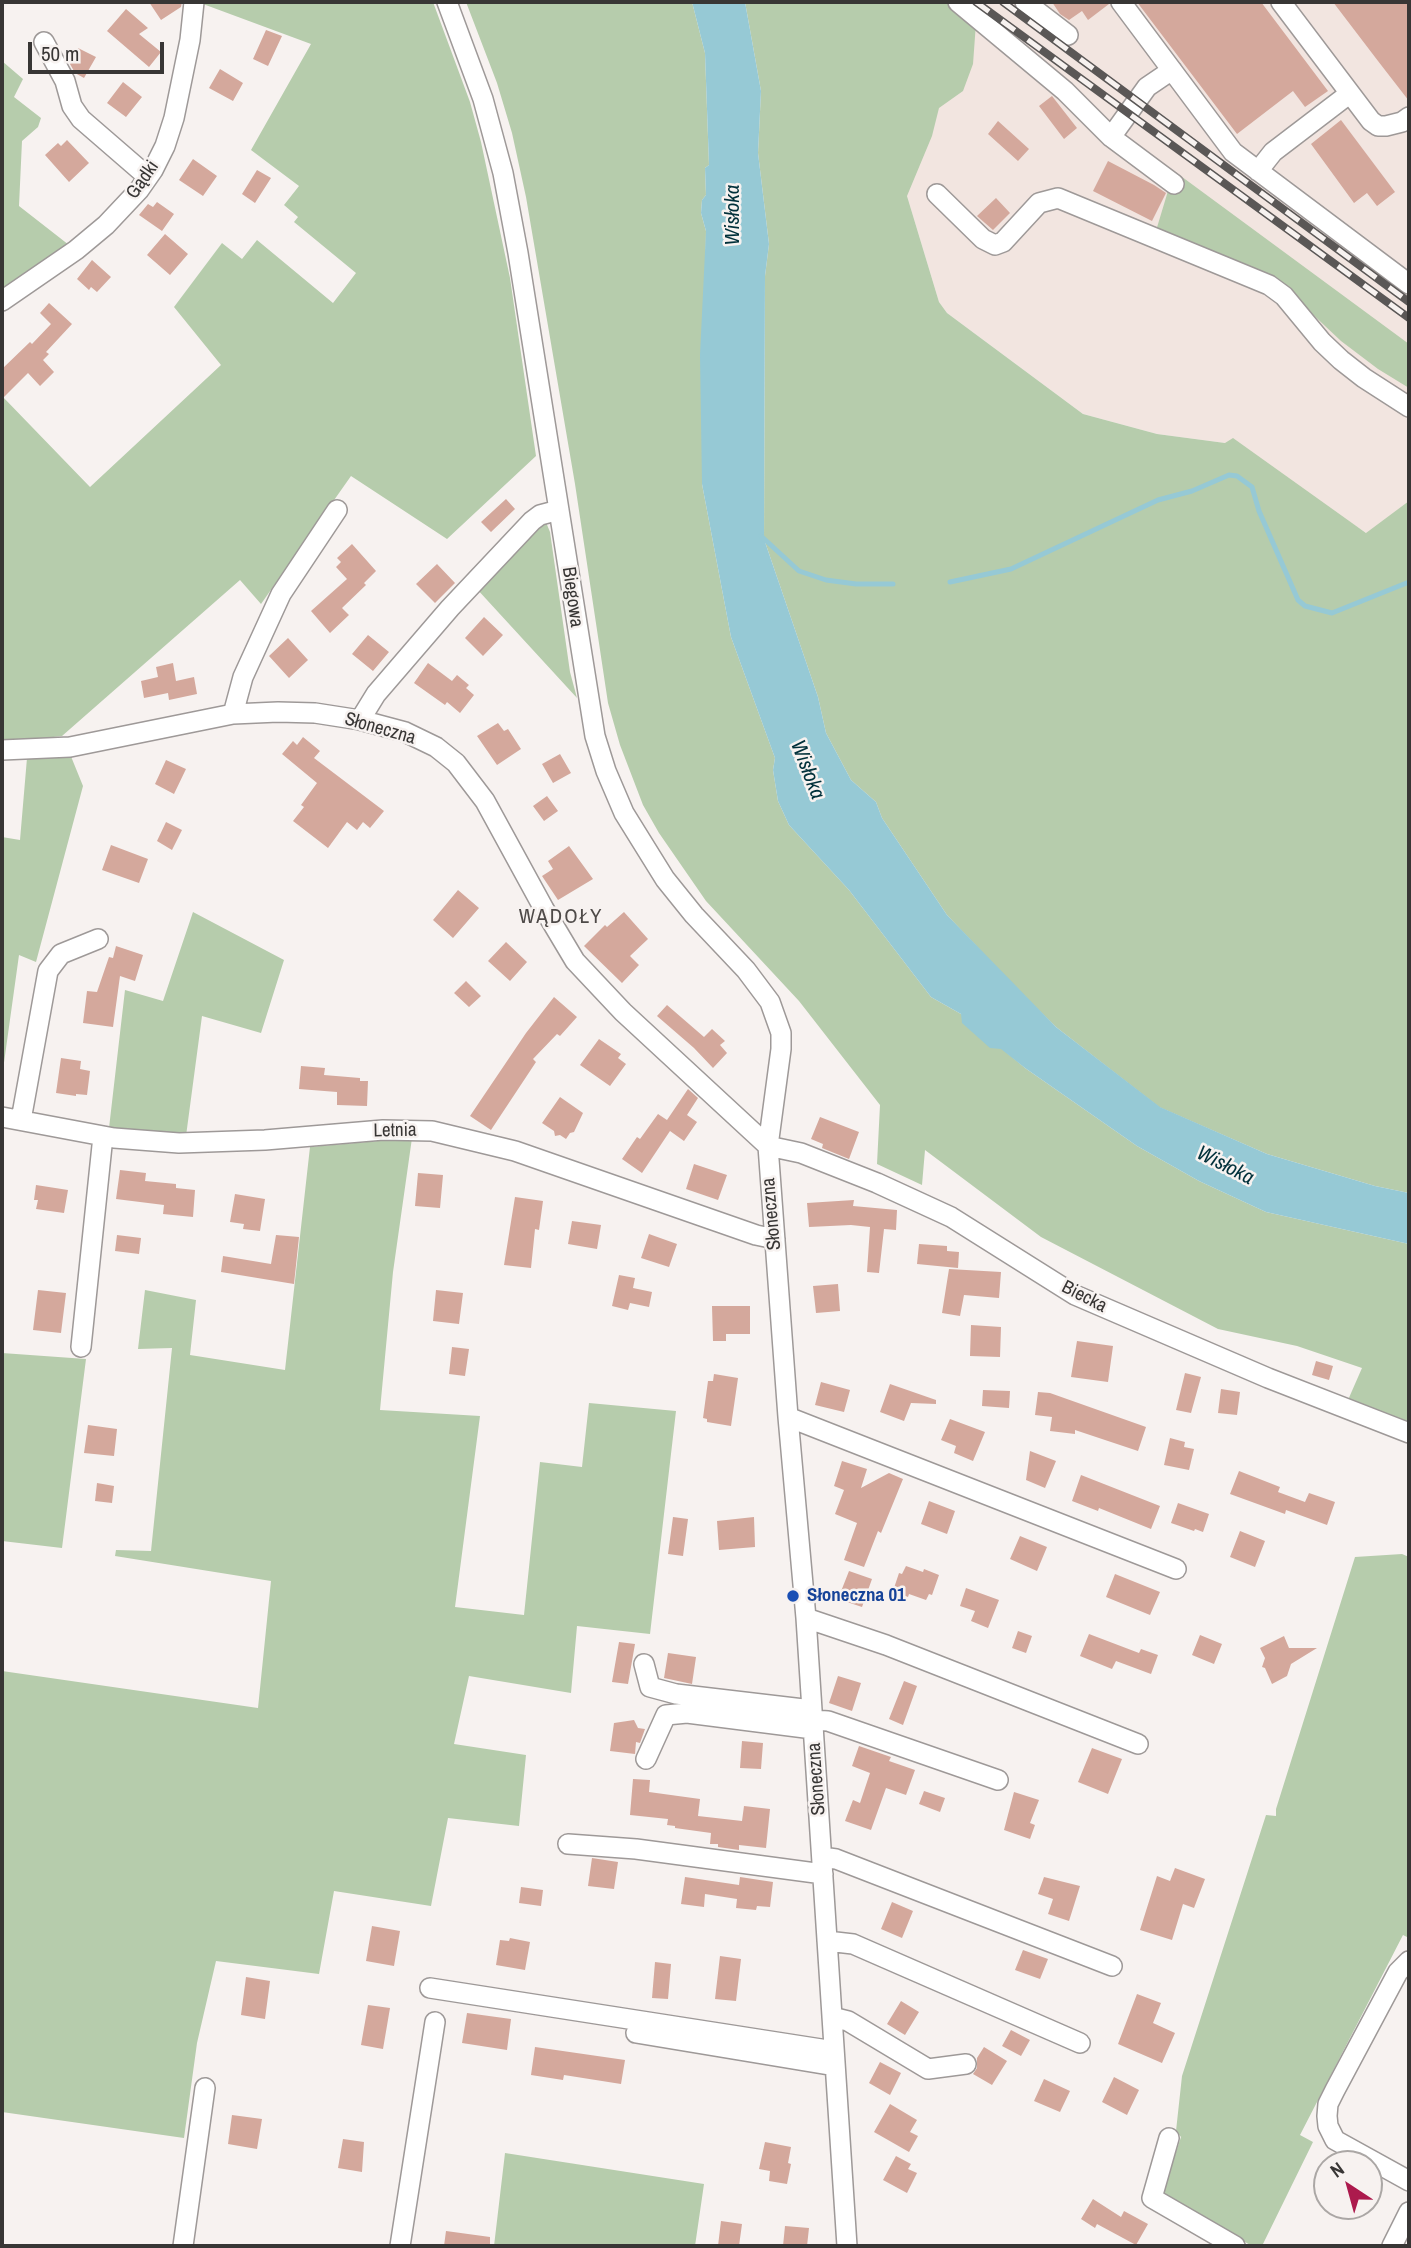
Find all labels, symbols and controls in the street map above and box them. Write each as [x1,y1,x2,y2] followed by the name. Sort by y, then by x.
[32,28,168,72] scale bar
[41,39,79,68] text: 50 m
[122,156,164,204] street label: Gądki
[720,185,746,245] water label: Wisłoka
[556,565,588,629] street label: Biegowa
[342,708,418,750] street label: Słoneczna
[784,737,830,803] water label: Wisłoka
[519,904,603,930] district label: WĄDOŁY
[373,1119,417,1143] street label: Letnia
[1192,1141,1258,1191] water label: Wisłoka
[757,1177,787,1251] street label: Słoneczna
[1058,1276,1110,1318] street label: Biecka
[807,1585,906,1607] place label: Słoneczna 01
[785,1588,801,1604] marker: Słoneczna 01
[803,1742,831,1816] street label: Słoneczna
[1313,2150,1383,2220] north arrow
[1325,2156,1349,2183] text: N

